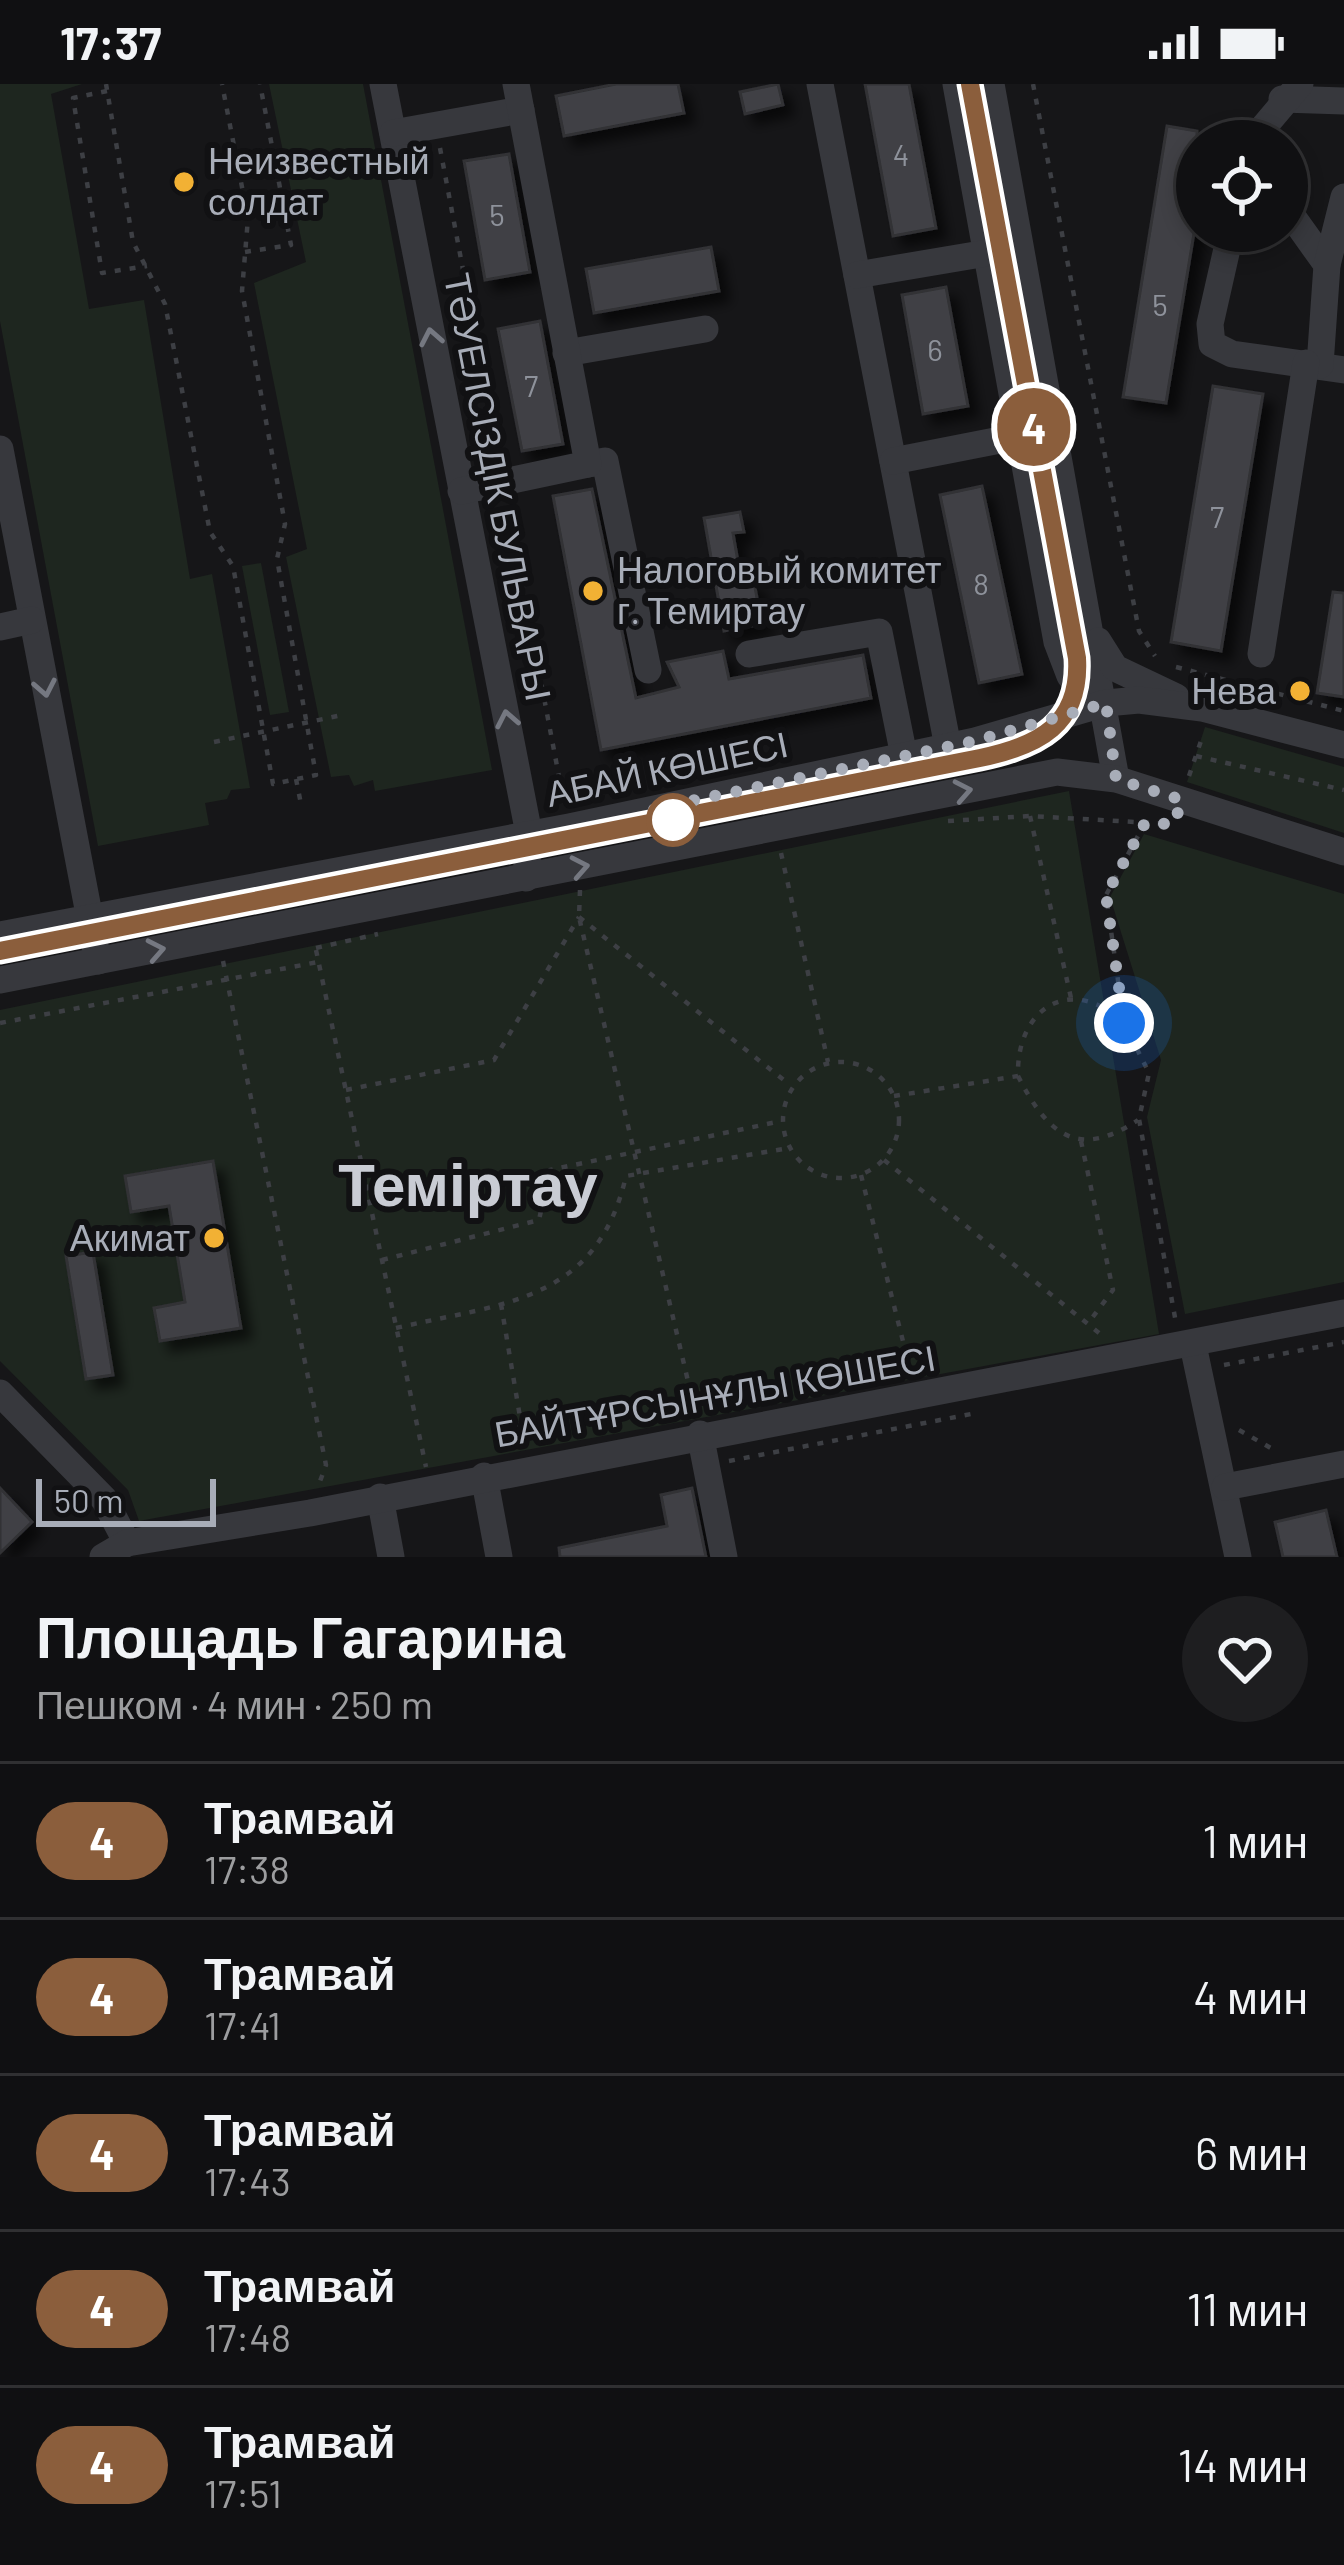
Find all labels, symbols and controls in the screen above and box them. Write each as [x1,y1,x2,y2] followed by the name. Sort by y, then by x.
[60,15,161,69] text: 17:37
[1176,120,1308,252] map controls
[1176,120,1308,252] button: locate
[893,136,909,172] house number: 4
[208,138,430,223] place label: Неизвестный солдат
[171,169,197,195] marker: Неизвестный солдат
[489,196,505,232] house number: 5
[436,269,562,704] street label: ТӘУЕЛСІЗДІК БУЛЬВАРЫ
[1152,286,1168,322] house number: 5
[420,327,445,347] one-way arrow
[927,331,943,367] house number: 6
[524,367,538,403] house number: 7
[995,388,1073,466] line badge: 4
[1021,402,1047,452] text: 4
[1210,498,1224,534] house number: 7
[617,547,942,632] place label: Налоговый комитет г. Темиртау
[973,565,989,601] house number: 8
[580,578,606,604] marker: Налоговый комитет г. Темиртау
[1191,668,1277,711] place label: Нева
[31,677,57,697] one-way arrow
[1287,678,1313,704] marker: Нева
[495,710,521,730] one-way arrow
[542,721,791,814] street label: АБАЙ КӨШЕСІ
[952,779,972,805] one-way arrow
[648,795,698,845] unlabelled marker
[570,855,590,881] one-way arrow
[146,938,166,964] one-way arrow
[1094,993,1154,1053] your location
[338,1146,598,1218] district label: Теміртау
[70,1215,190,1258] place label: Акимат
[201,1225,227,1251] marker: Акимат
[491,1335,939,1454] street label: БАЙТҰРСЫНҰЛЫ КӨШЕСІ
[36,1473,216,1526] scale bar
[54,1480,124,1520] text: 50 m
[1182,1596,1308,1722] button: heart
[36,1601,565,1669] text: Площадь Гагарина
[36,1680,433,1727] text: Пешком · 4 мин · 250 m
[204,1789,395,1843] text: Трамвай
[1202,1813,1308,1867] text: 1 мин
[89,1816,115,1866] text: 4
[204,1845,290,1892] text: 17:38
[204,1945,395,1999] text: Трамвай
[1193,1969,1308,2023] text: 4 мин
[89,1972,115,2022] text: 4
[204,2001,281,2048] text: 17:41
[204,2101,395,2155] text: Трамвай
[1195,2125,1308,2179] text: 6 мин
[89,2128,115,2178] text: 4
[204,2157,291,2204] text: 17:43
[204,2257,395,2311] text: Трамвай
[1186,2281,1308,2335] text: 11 мин
[89,2284,115,2334] text: 4
[204,2313,291,2360] text: 17:48
[204,2413,395,2467] text: Трамвай
[1178,2437,1308,2491] text: 14 мин
[89,2440,115,2490] text: 4
[204,2469,282,2516] text: 17:51

